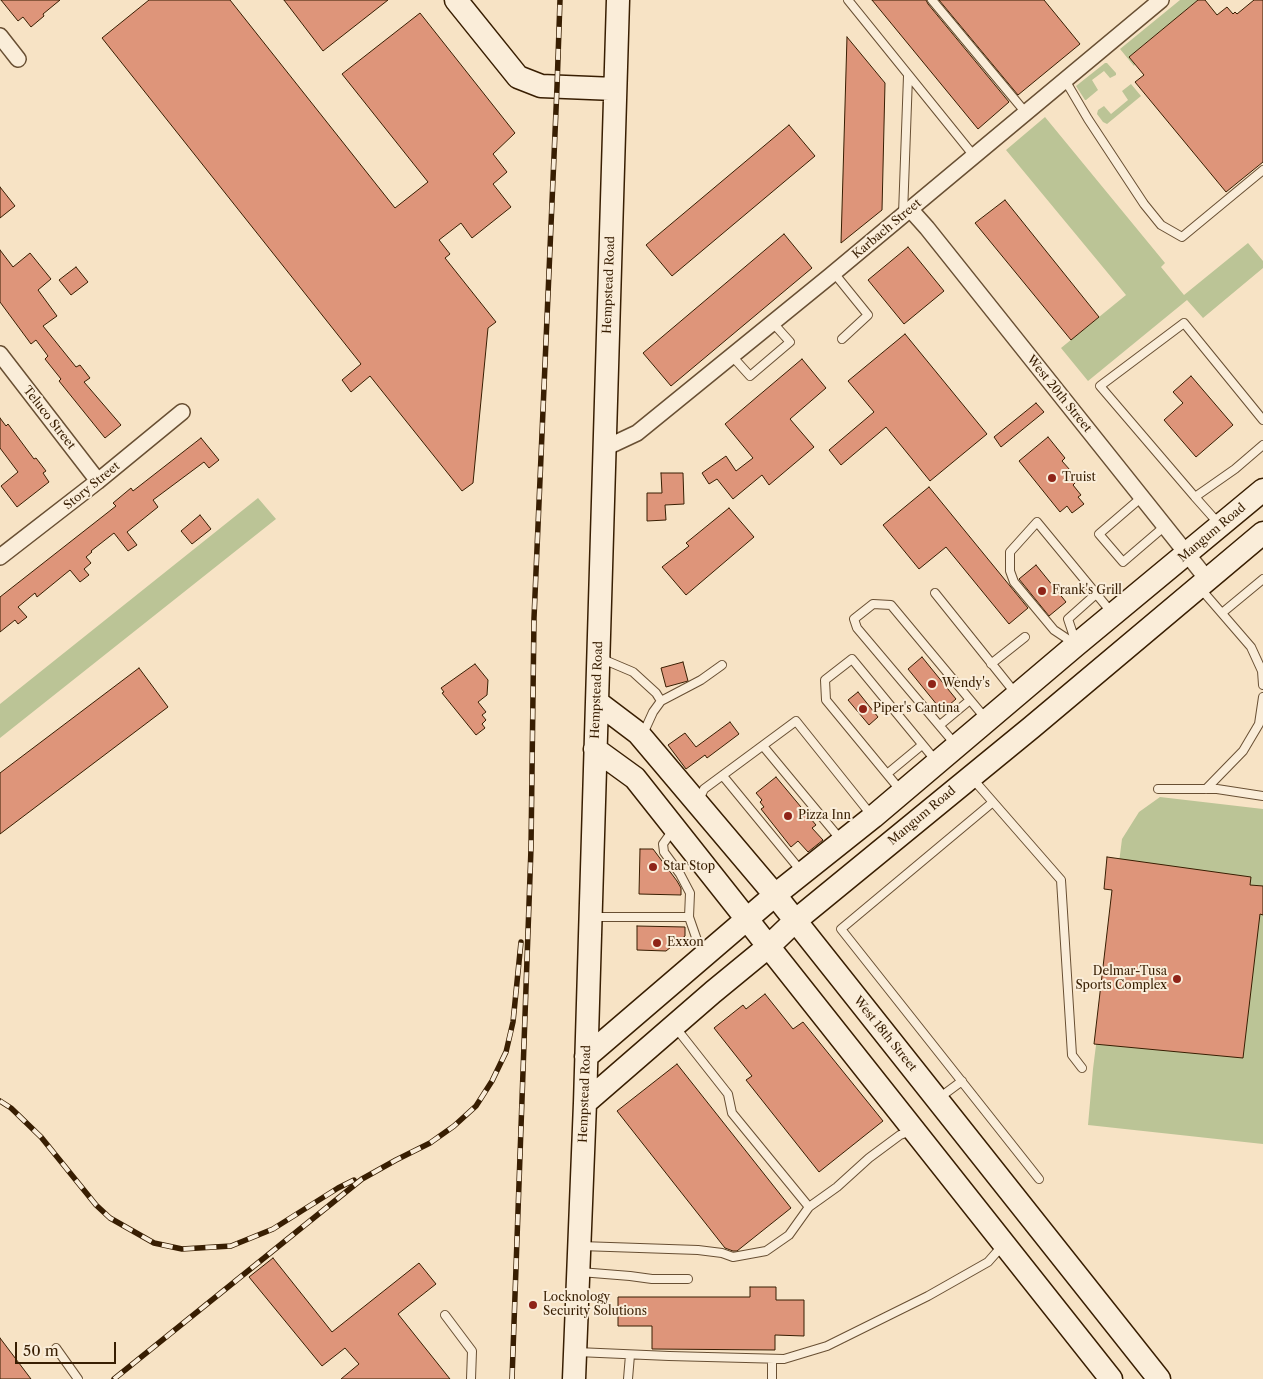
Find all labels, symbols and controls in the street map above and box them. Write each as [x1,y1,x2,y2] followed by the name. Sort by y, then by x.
[850,196,924,262] street label: Karbach Street
[600,236,618,334] street label: Hempstead Road
[1024,353,1094,435] street label: West 20th Street
[20,383,78,453] street label: Teluco Street
[61,459,123,513] street label: Story Street
[1062,471,1096,485] place label: Truist
[1046,472,1058,484] marker: Truist
[1175,501,1249,565] street label: Mangum Road
[1052,584,1122,598] place label: Frank's Grill
[1036,585,1048,597] marker: Frank's Grill
[588,641,606,739] street label: Hempstead Road
[942,677,990,691] place label: Wendy's
[926,678,938,690] marker: Wendy's
[873,702,960,716] place label: Piper's Cantina
[857,703,869,715] marker: Piper's Cantina
[885,784,959,848] street label: Mangum Road
[798,809,851,823] place label: Pizza Inn
[782,810,794,822] marker: Pizza Inn
[663,860,715,874] place label: Star Stop
[647,861,659,873] marker: Star Stop
[667,936,704,950] place label: Exxon
[651,937,663,949] marker: Exxon
[1075,965,1167,993] place label: Delmar-Tusa Sports Complex
[1171,973,1183,985] marker: Delmar-Tusa Sports Complex
[850,994,920,1074] street label: West 18th Street
[576,1045,594,1143] street label: Hempstead Road
[543,1291,647,1319] place label: Locknology Security Solutions
[527,1299,539,1311] marker: Locknology Security Solutions
[18,1332,119,1364] scale bar
[23,1341,59,1360] text: 50 m

